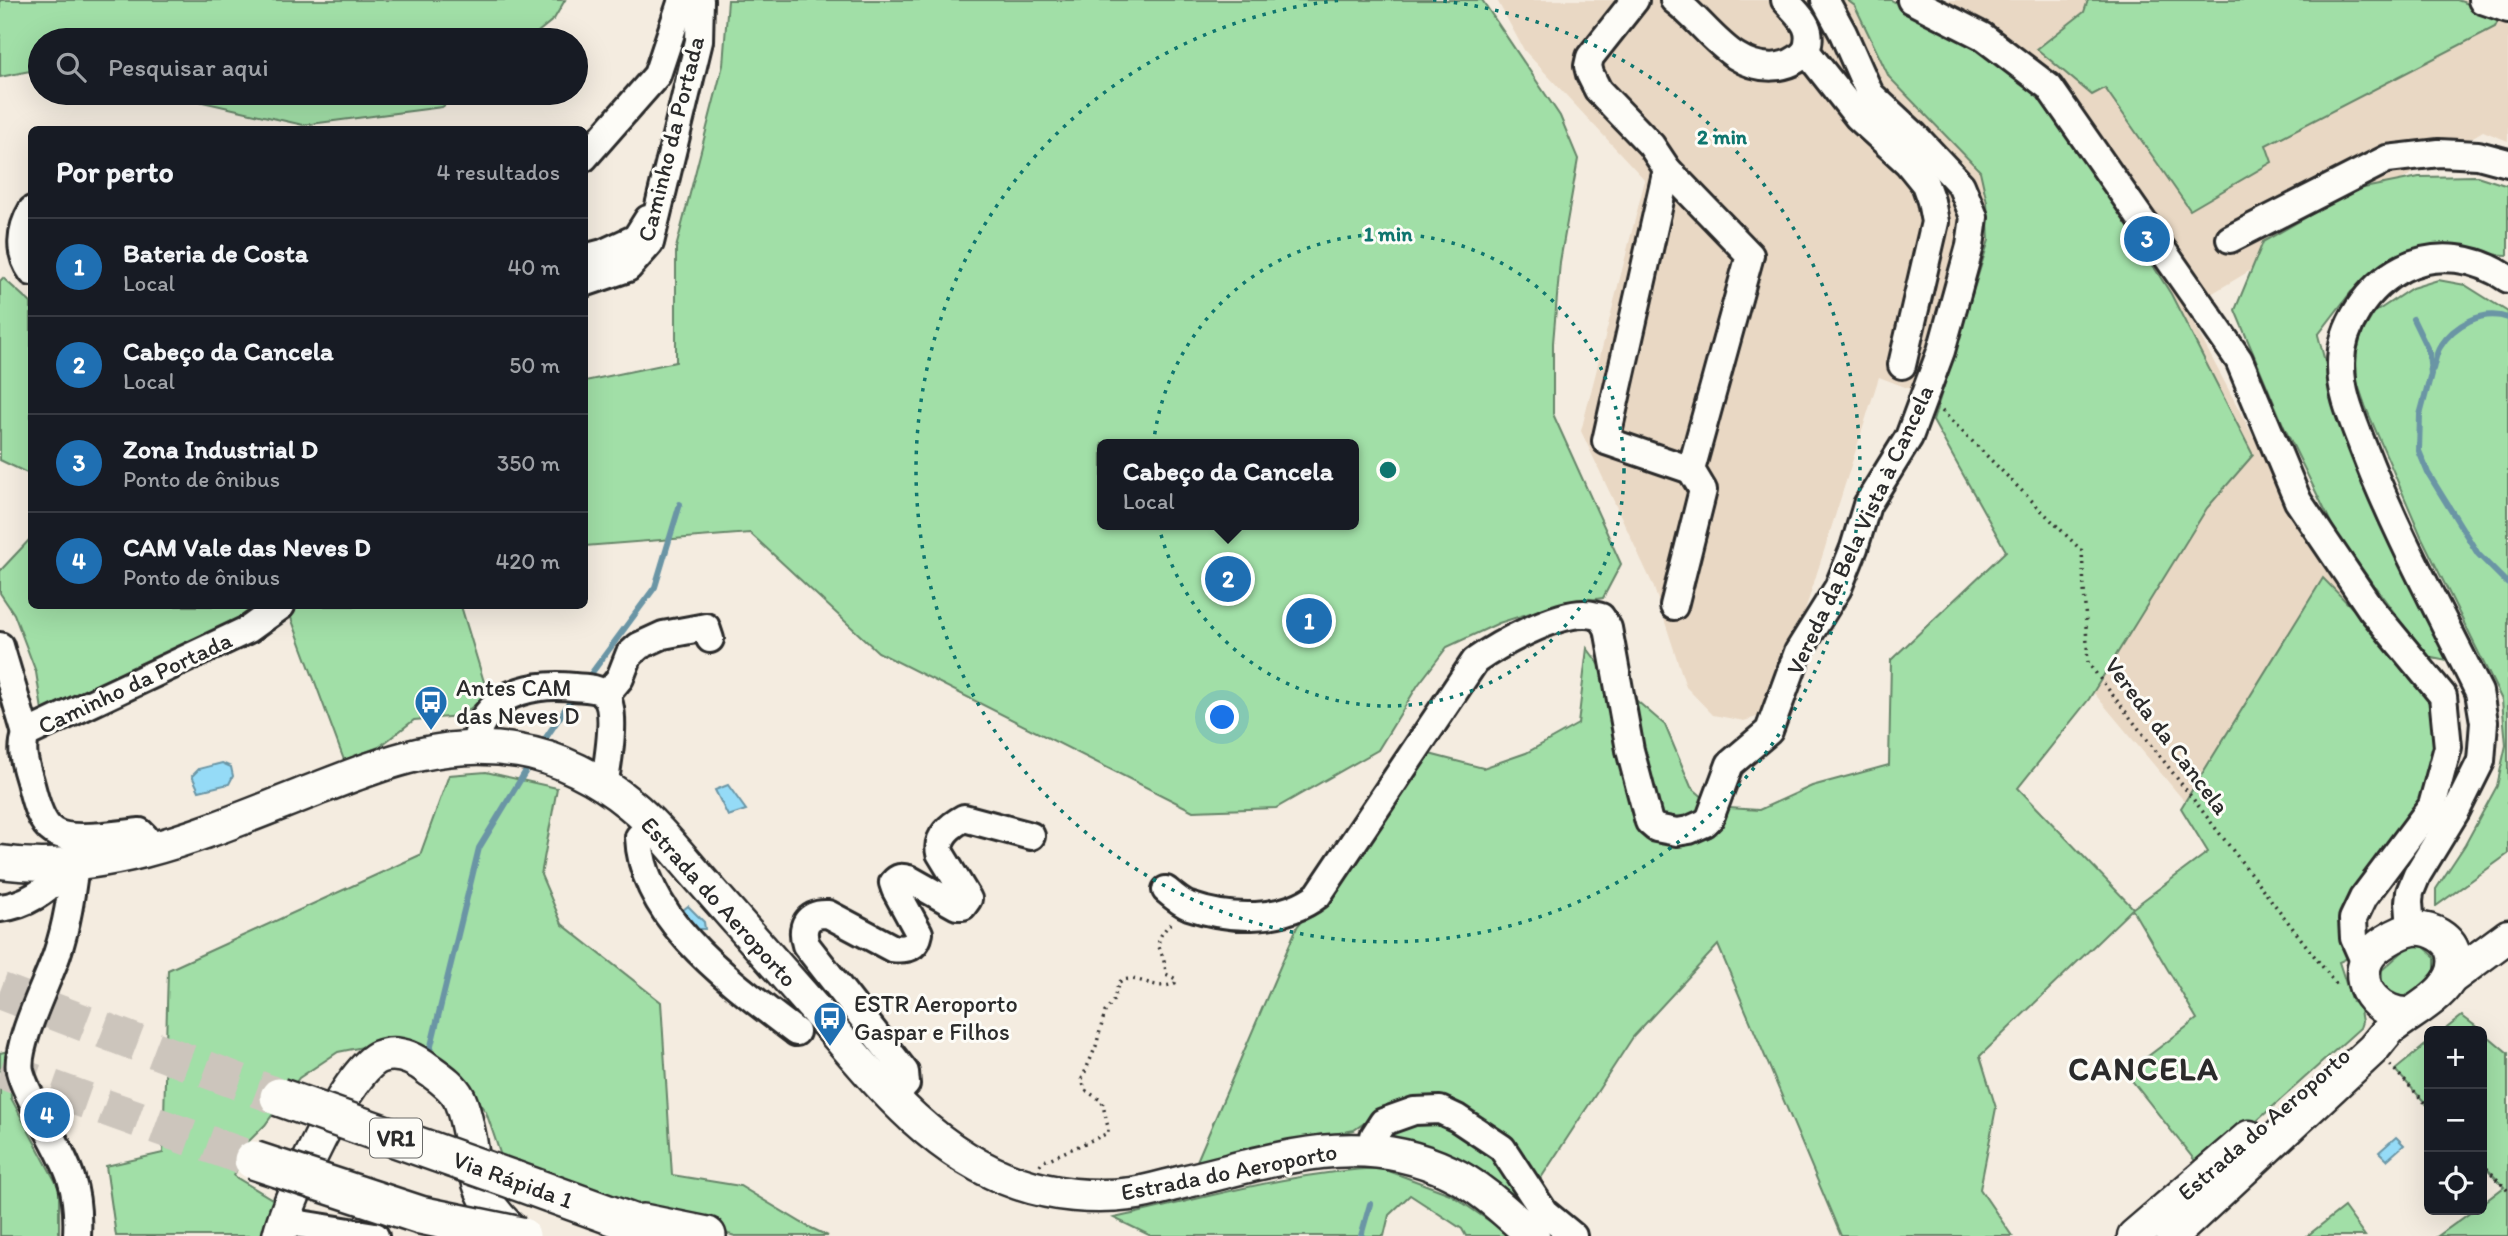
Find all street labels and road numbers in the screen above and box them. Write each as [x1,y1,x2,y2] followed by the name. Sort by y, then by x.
[631,33,710,245] street label: Caminho da Portada
[1780,380,1940,679] street label: Vereda da Bela Vista à Cancela
[33,625,237,740] street label: Caminho da Portada
[2099,651,2236,821] street label: Vereda da Cancela
[635,810,804,993] street label: Estrada do Aeroporto
[2171,1041,2356,1207] street label: Estrada do Aeroporto
[370,1119,422,1158] road number: VR1
[1118,1136,1339,1207] street label: Estrada do Aeroporto
[449,1144,577,1215] street label: Via Rápida 1

